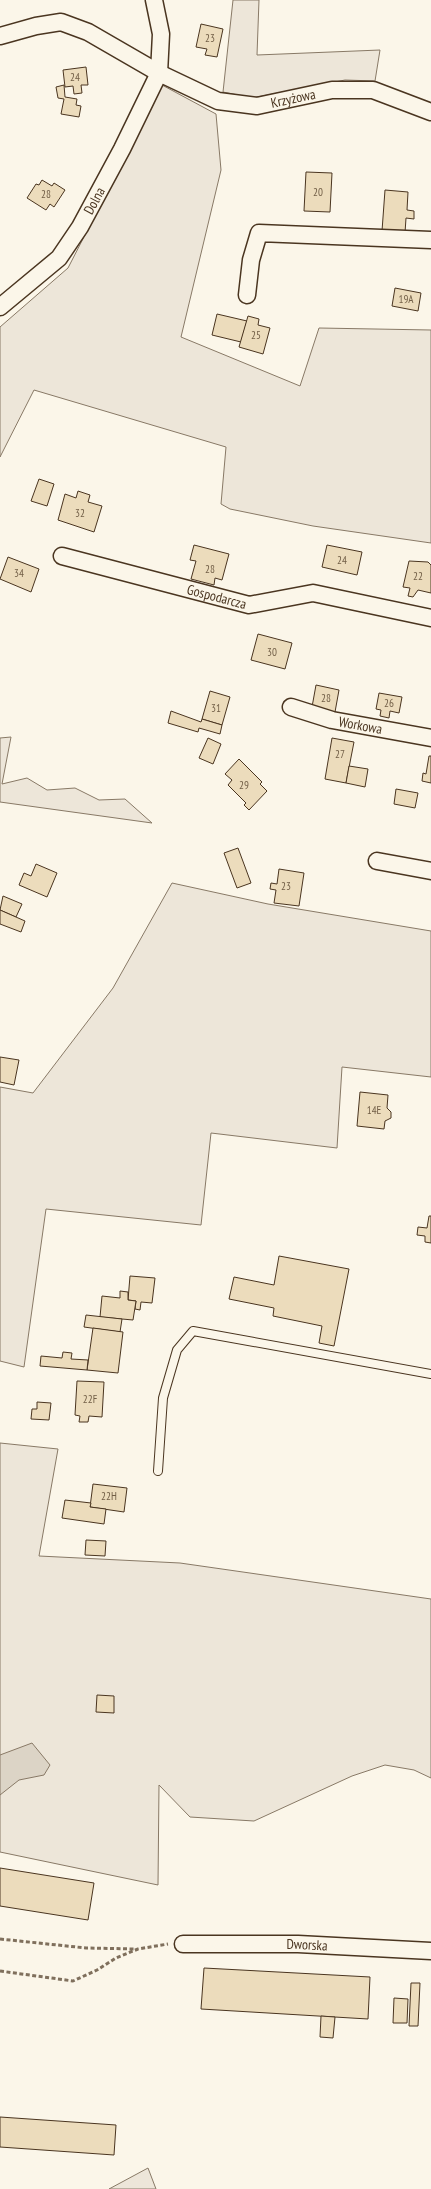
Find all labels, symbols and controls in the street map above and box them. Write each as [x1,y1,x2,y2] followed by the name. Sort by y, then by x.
[205,31,215,45] house number: 23
[70,70,80,84] house number: 24
[269,85,317,112] street label: Krzyżowa
[79,184,109,217] street label: Dolna
[313,185,323,199] house number: 20
[41,187,51,201] house number: 28
[398,292,414,306] house number: 19A
[251,328,261,342] house number: 25
[75,506,85,520] house number: 32
[337,553,347,567] house number: 24
[205,562,215,576] house number: 28
[14,566,24,580] house number: 34
[413,569,423,583] house number: 22
[185,580,248,613] street label: Gospodarcza
[267,645,277,659] house number: 30
[321,691,331,705] house number: 28
[384,696,394,710] house number: 26
[211,701,221,715] house number: 31
[337,712,384,738] street label: Workowa
[335,747,345,761] house number: 27
[239,778,249,792] house number: 29
[281,879,291,893] house number: 23
[367,1103,382,1117] house number: 14E
[83,1392,98,1406] house number: 22F
[101,1489,117,1503] house number: 22H
[286,1935,328,1955] street label: Dworska

